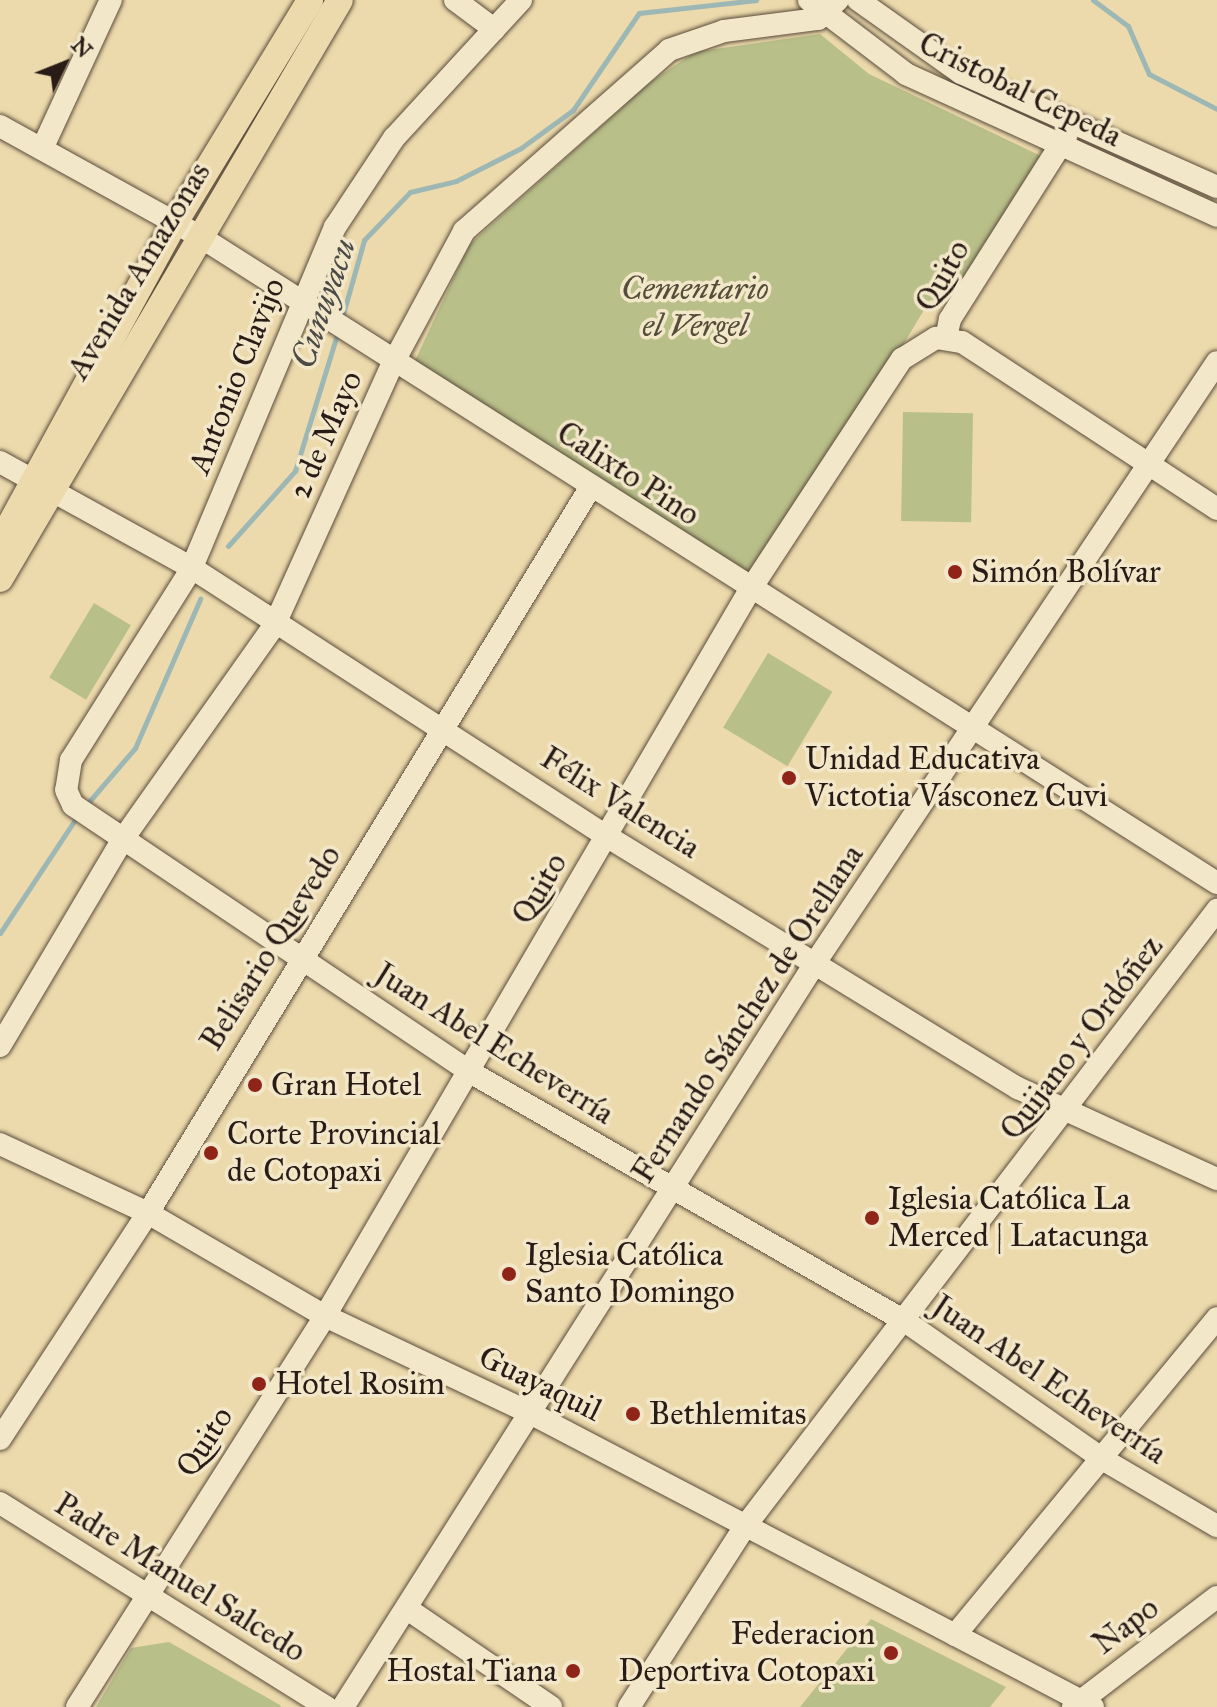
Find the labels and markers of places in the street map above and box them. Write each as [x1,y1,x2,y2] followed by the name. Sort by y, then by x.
[971,553,1161,591] place label: Simón Bolívar
[946,563,964,581] marker: Simón Bolívar
[805,741,1108,816] place label: Unidad Educativa Victotia Vásconez Cuvi
[780,769,798,787] marker: Unidad Educativa Victotia Vásconez Cuvi
[271,1066,421,1104] place label: Gran Hotel
[246,1076,264,1094] marker: Gran Hotel
[227,1116,441,1191] place label: Corte Provincial de Cotopaxi
[202,1144,220,1162] marker: Corte Provincial de Cotopaxi
[888,1181,1148,1256] place label: Iglesia Católica La Merced | Latacunga
[863,1209,881,1227] marker: Iglesia Católica La Merced | Latacunga
[525,1237,734,1312] place label: Iglesia Católica Santo Domingo
[500,1265,518,1283] marker: Iglesia Católica Santo Domingo
[275,1365,445,1403] place label: Hotel Rosim
[250,1375,268,1393] marker: Hotel Rosim
[649,1395,807,1433] place label: Bethlemitas
[624,1405,642,1423] marker: Bethlemitas
[618,1616,875,1691] place label: Federacion Deportiva Cotopaxi
[882,1644,900,1662] marker: Federacion Deportiva Cotopaxi
[386,1652,557,1690] place label: Hostal Tiana
[564,1662,582,1680] marker: Hostal Tiana

